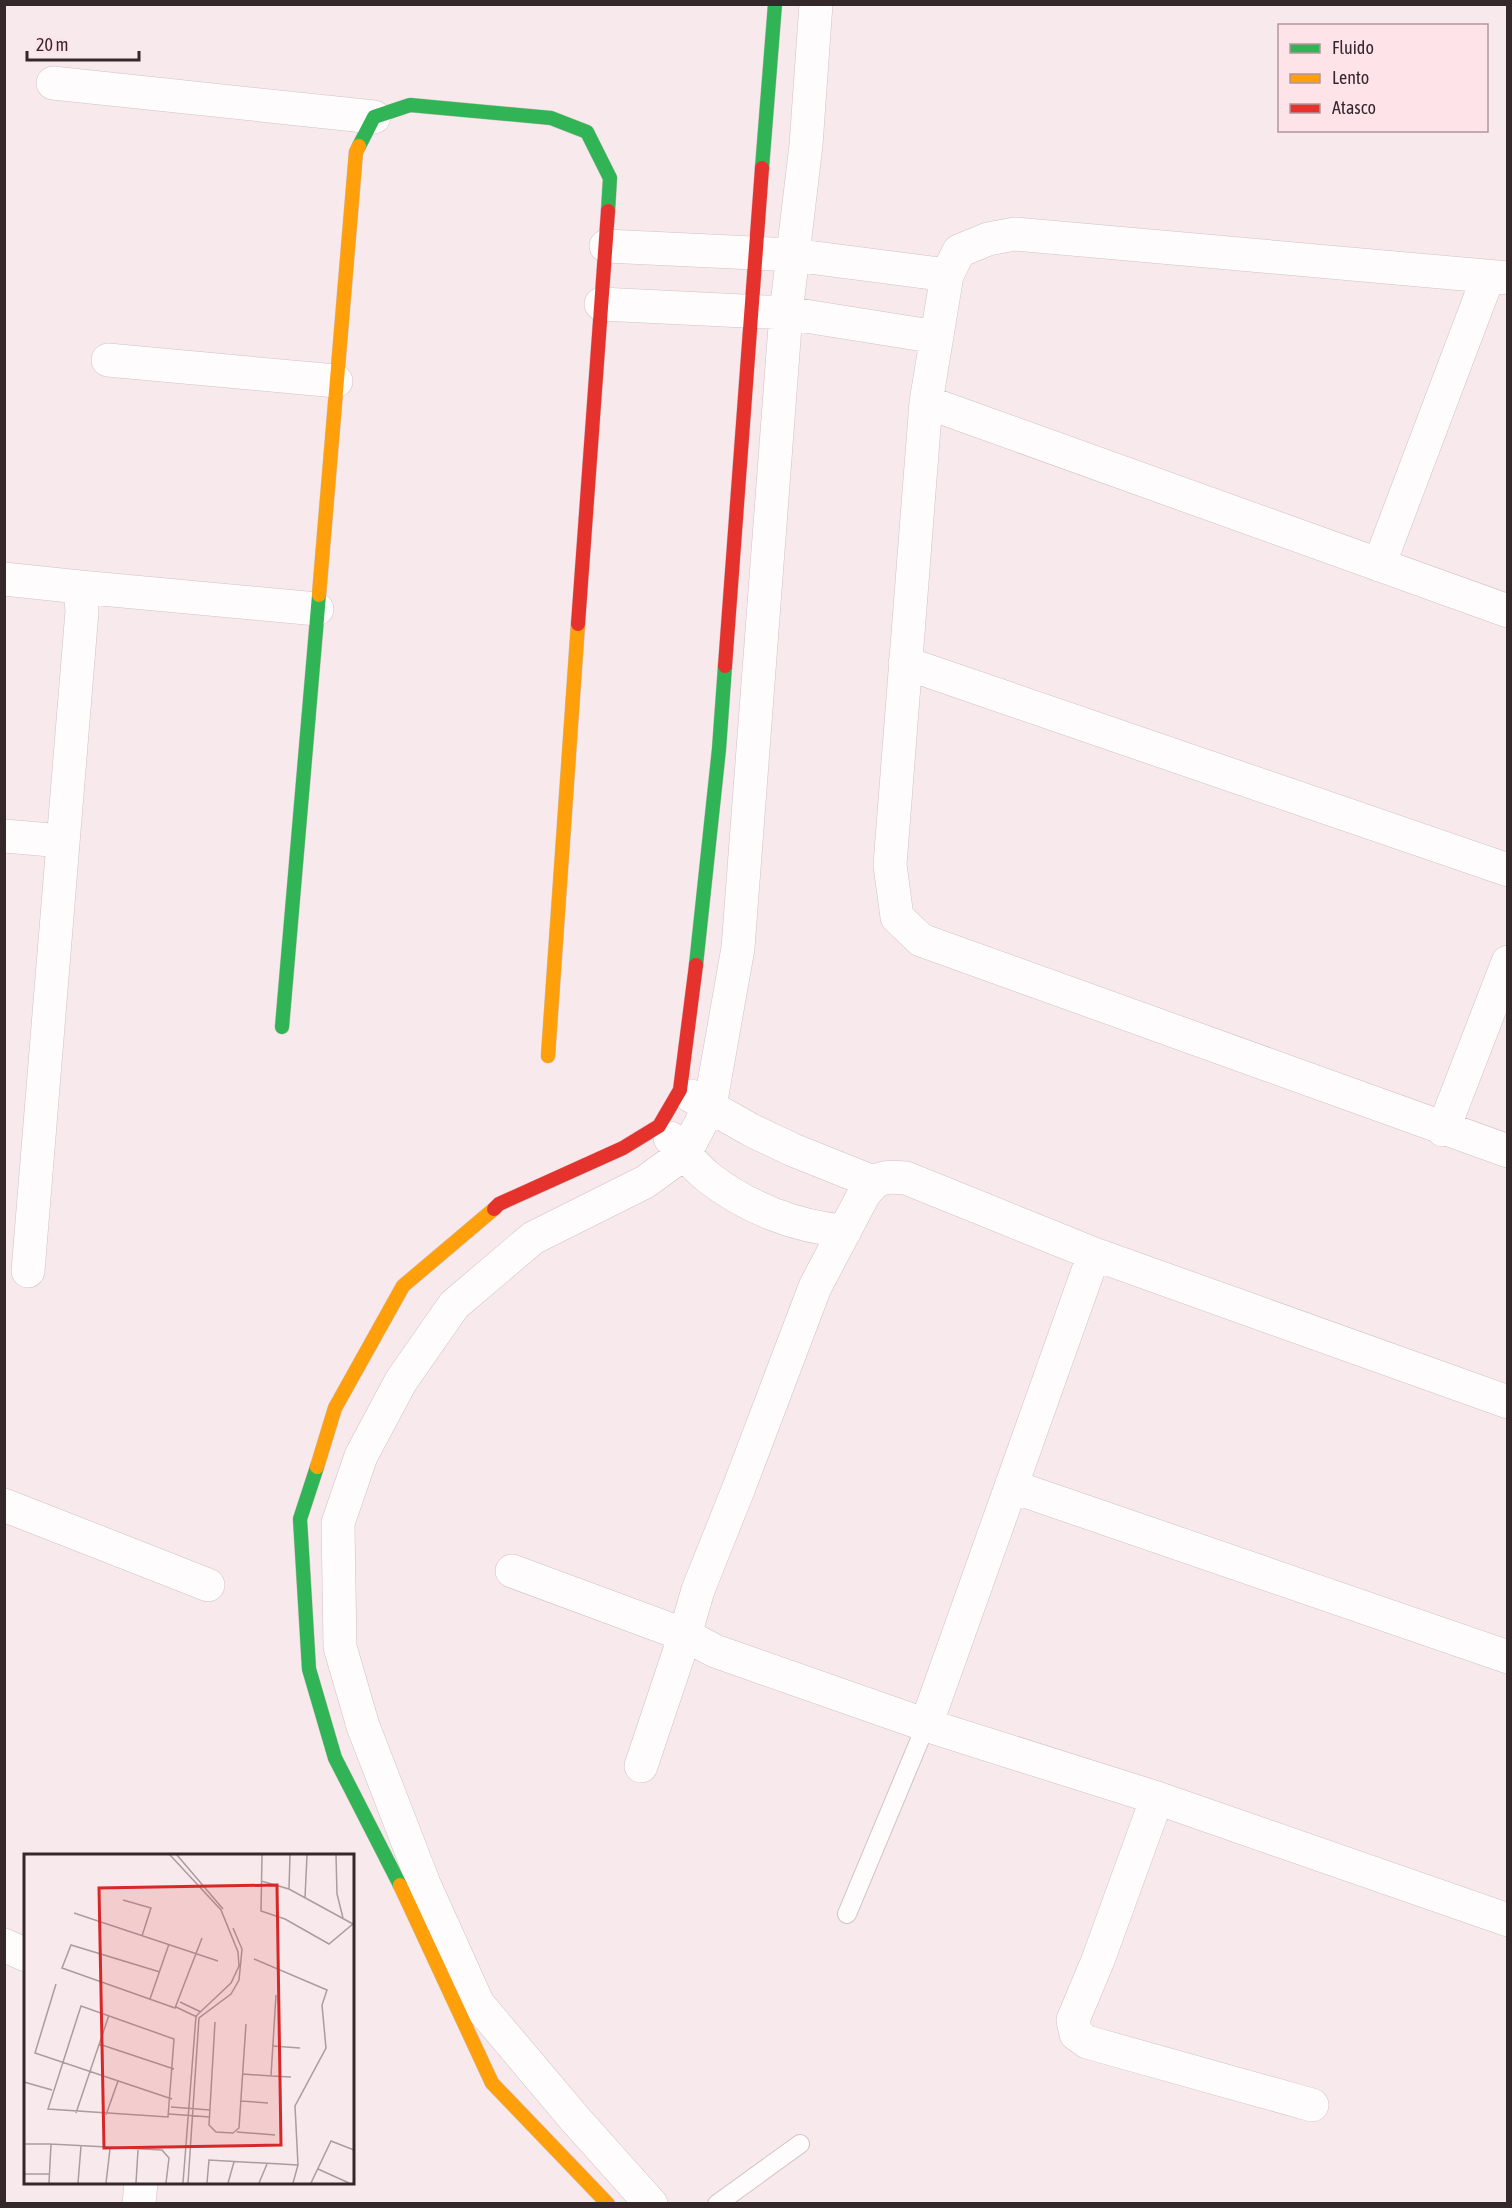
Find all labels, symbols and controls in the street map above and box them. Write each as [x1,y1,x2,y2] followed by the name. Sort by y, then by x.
[27,24,140,62] scale bar
[1278,24,1488,132] legend
[36,34,68,55] text: 20 m
[1332,37,1374,58] text: Fluido
[1332,67,1369,88] text: Lento
[1332,97,1376,118] text: Atasco
[24,1854,354,2184] inset map

